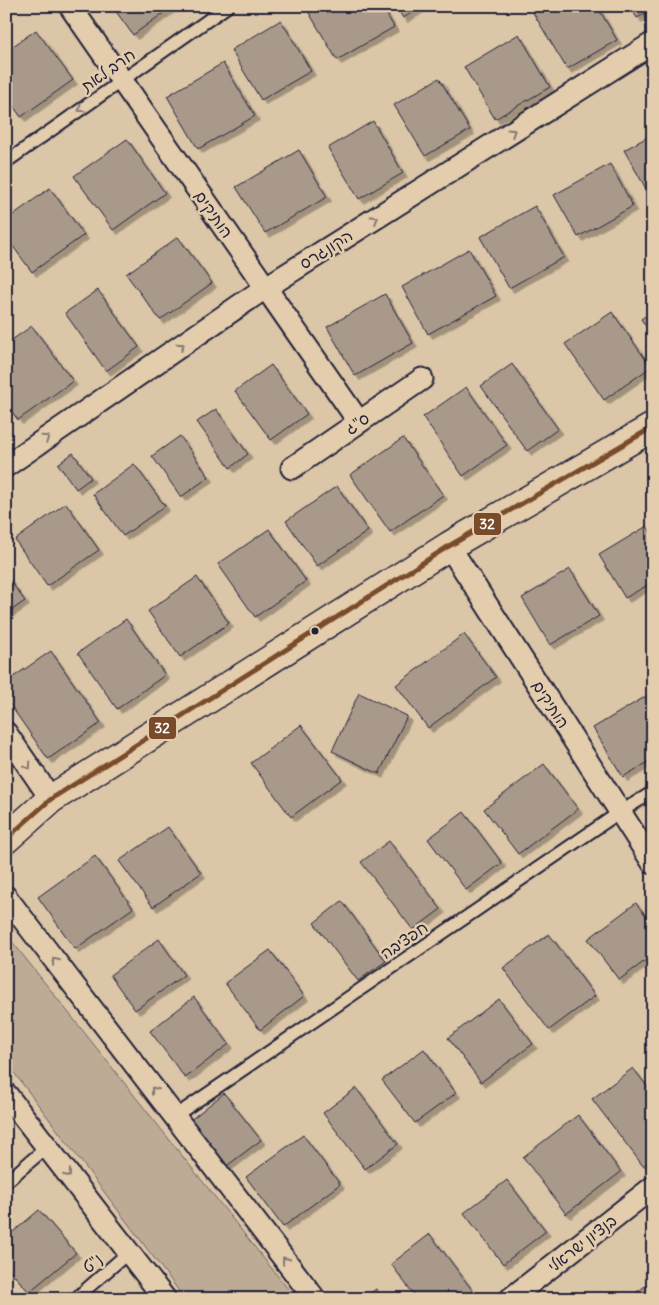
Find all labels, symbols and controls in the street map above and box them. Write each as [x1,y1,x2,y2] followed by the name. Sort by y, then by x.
[76,44,139,96] street label: חרב לאת
[78,103,87,112] one-way arrow
[507,128,516,138] one-way arrow
[191,186,237,242] street label: הותיקים
[369,215,378,225] one-way arrow
[296,225,357,274] street label: הקונגרס
[175,343,184,352] one-way arrow
[341,408,373,438] street label: ס"ג
[41,435,50,444] one-way arrow
[473,512,502,536] line badge: 32
[479,515,495,533] text: 32
[310,626,320,636] unlabelled marker
[528,676,574,732] street label: הותיקים
[148,716,177,740] line badge: 32
[154,719,170,737] text: 32
[22,761,32,770] one-way arrow
[376,917,432,963] street label: חפציבה
[52,957,61,967] one-way arrow
[151,1086,160,1096] one-way arrow
[63,1168,71,1177] one-way arrow
[544,1210,620,1276] street label: בנציון ישראלי
[78,1249,106,1277] street label: נ"ט
[282,1256,291,1266] one-way arrow

